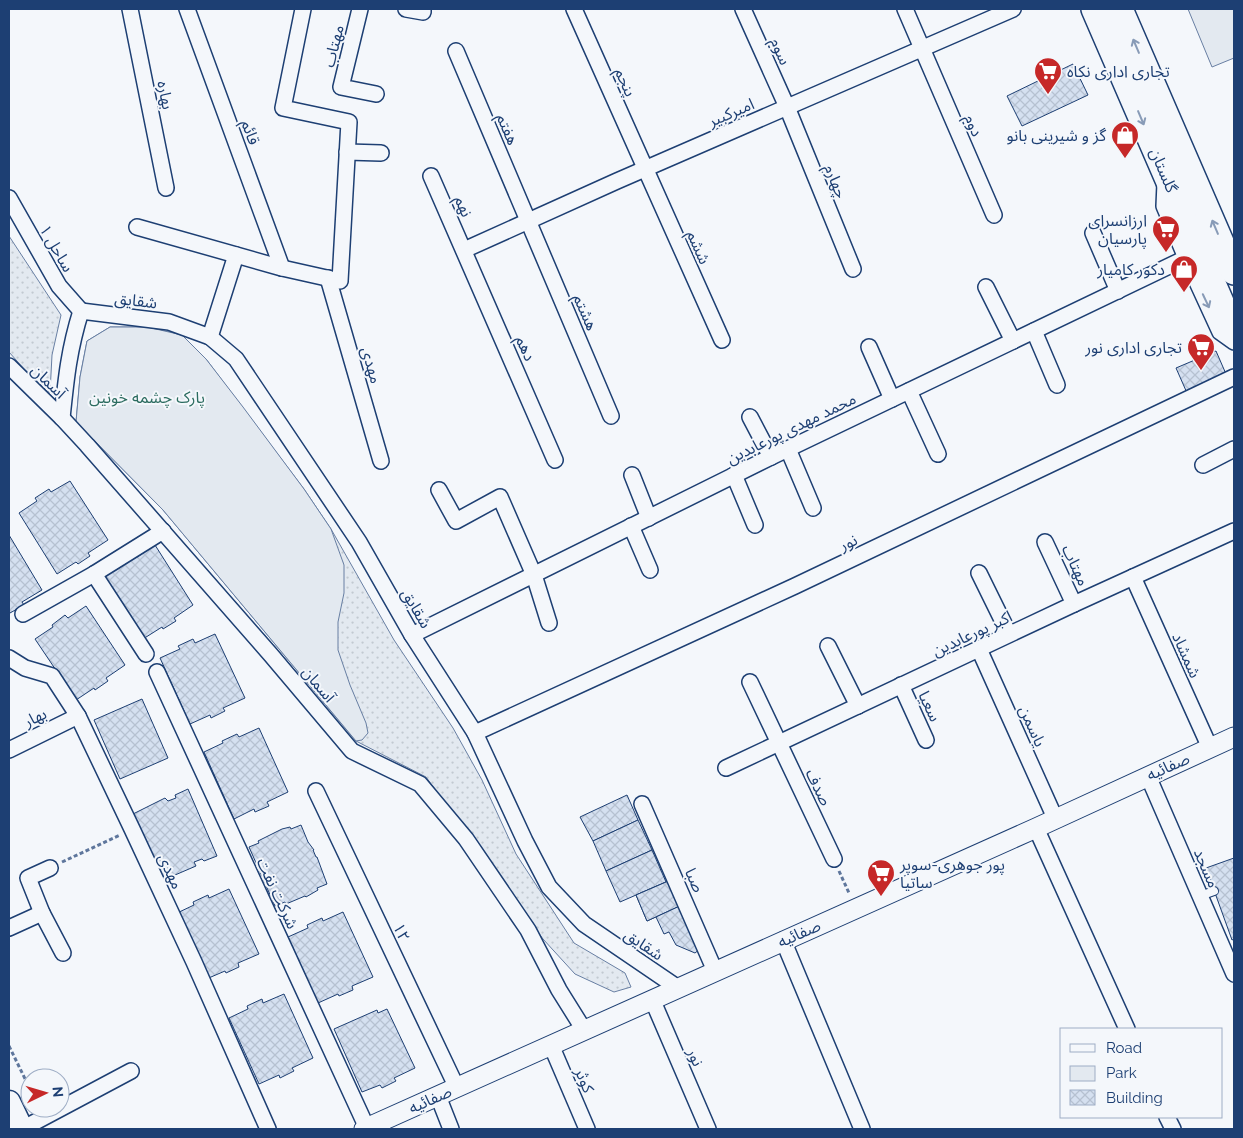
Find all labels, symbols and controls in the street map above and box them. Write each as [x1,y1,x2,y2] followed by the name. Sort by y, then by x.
[319,23,348,69] street label: مهتاب
[763,35,795,69] street label: سوم
[1131,39,1141,54] one-way arrow
[1033,56,1063,95] supermarket icon: تجاری اداری نکاه
[1067,62,1170,81] place label: تجاری اداری نکاه
[608,65,640,101] street label: پنجم
[153,79,178,111] street label: بهاره
[704,94,757,131] street label: امیرکبیر
[1137,110,1147,125] one-way arrow
[490,111,523,149] street label: هفتم
[958,111,987,141] street label: دوم
[234,117,264,148] street label: قائم
[1110,120,1140,159] shop icon: گز و شیرینی بانو
[1006,126,1106,145] place label: گز و شیرینی بانو
[1146,145,1182,196] street label: گلستان
[817,161,851,202] street label: چهارم
[448,193,477,221] street label: نهم
[1088,211,1147,249] place label: ارزانسرای پارسیان
[1151,214,1181,253] supermarket icon: ارزانسرای پارسیان
[1209,220,1219,235] one-way arrow
[35,221,78,275] street label: ساحل ۱
[680,227,714,268] street label: ششم
[1169,254,1199,293] shop icon: دکور کامیار
[1096,260,1165,279] place label: دکور کامیار
[113,288,158,314] street label: شقایق
[567,291,602,334] street label: هشتم
[1202,293,1212,308] one-way arrow
[1186,332,1216,371] supermarket icon: تجاری اداری نور
[509,333,539,365] street label: دهم
[1084,338,1182,357] place label: تجاری اداری نور
[357,345,386,386] street label: مهدی
[27,360,71,403] street label: آسمان
[89,388,205,408] park label: پارک چشمه خونین
[723,389,859,469] street label: محمد مهدی پورعابدین
[835,530,860,555] street label: نور
[1058,542,1093,589] street label: مهتاب
[397,585,436,632] street label: شقایق
[929,607,1016,661] street label: اکبر پورعابدین
[1168,630,1205,681] street label: شمشاد
[298,662,340,707] street label: آسمان
[914,688,945,725] street label: سعیا
[1015,703,1050,750] street label: یاسمن
[20,704,50,731] street label: بهار
[1144,749,1193,784] street label: صفائیه
[802,766,836,809] street label: صدف
[1190,846,1223,891] street label: مسجد
[154,850,187,892] street label: مهدی
[253,855,302,932] street label: شرکت نفت
[899,855,1005,892] place label: پور جوهری-سوپر ساتیا
[866,858,896,897] supermarket icon: پور جوهری-سوپر ساتیا
[681,865,708,895] street label: صبا
[775,916,824,951] street label: صفائیه
[389,920,414,945] street label: ۱۲
[620,925,667,965] street label: شقایق
[1060,1028,1223,1118] legend
[1106,1039,1142,1057] text: Road
[683,1044,708,1069] street label: نور
[570,1064,598,1096] street label: کوثر
[1106,1064,1137,1082] text: Park
[20,1068,70,1118] north arrow
[406,1082,455,1117] street label: صفائیه
[50,1086,66,1098] text: N
[1106,1089,1163,1107] text: Building

